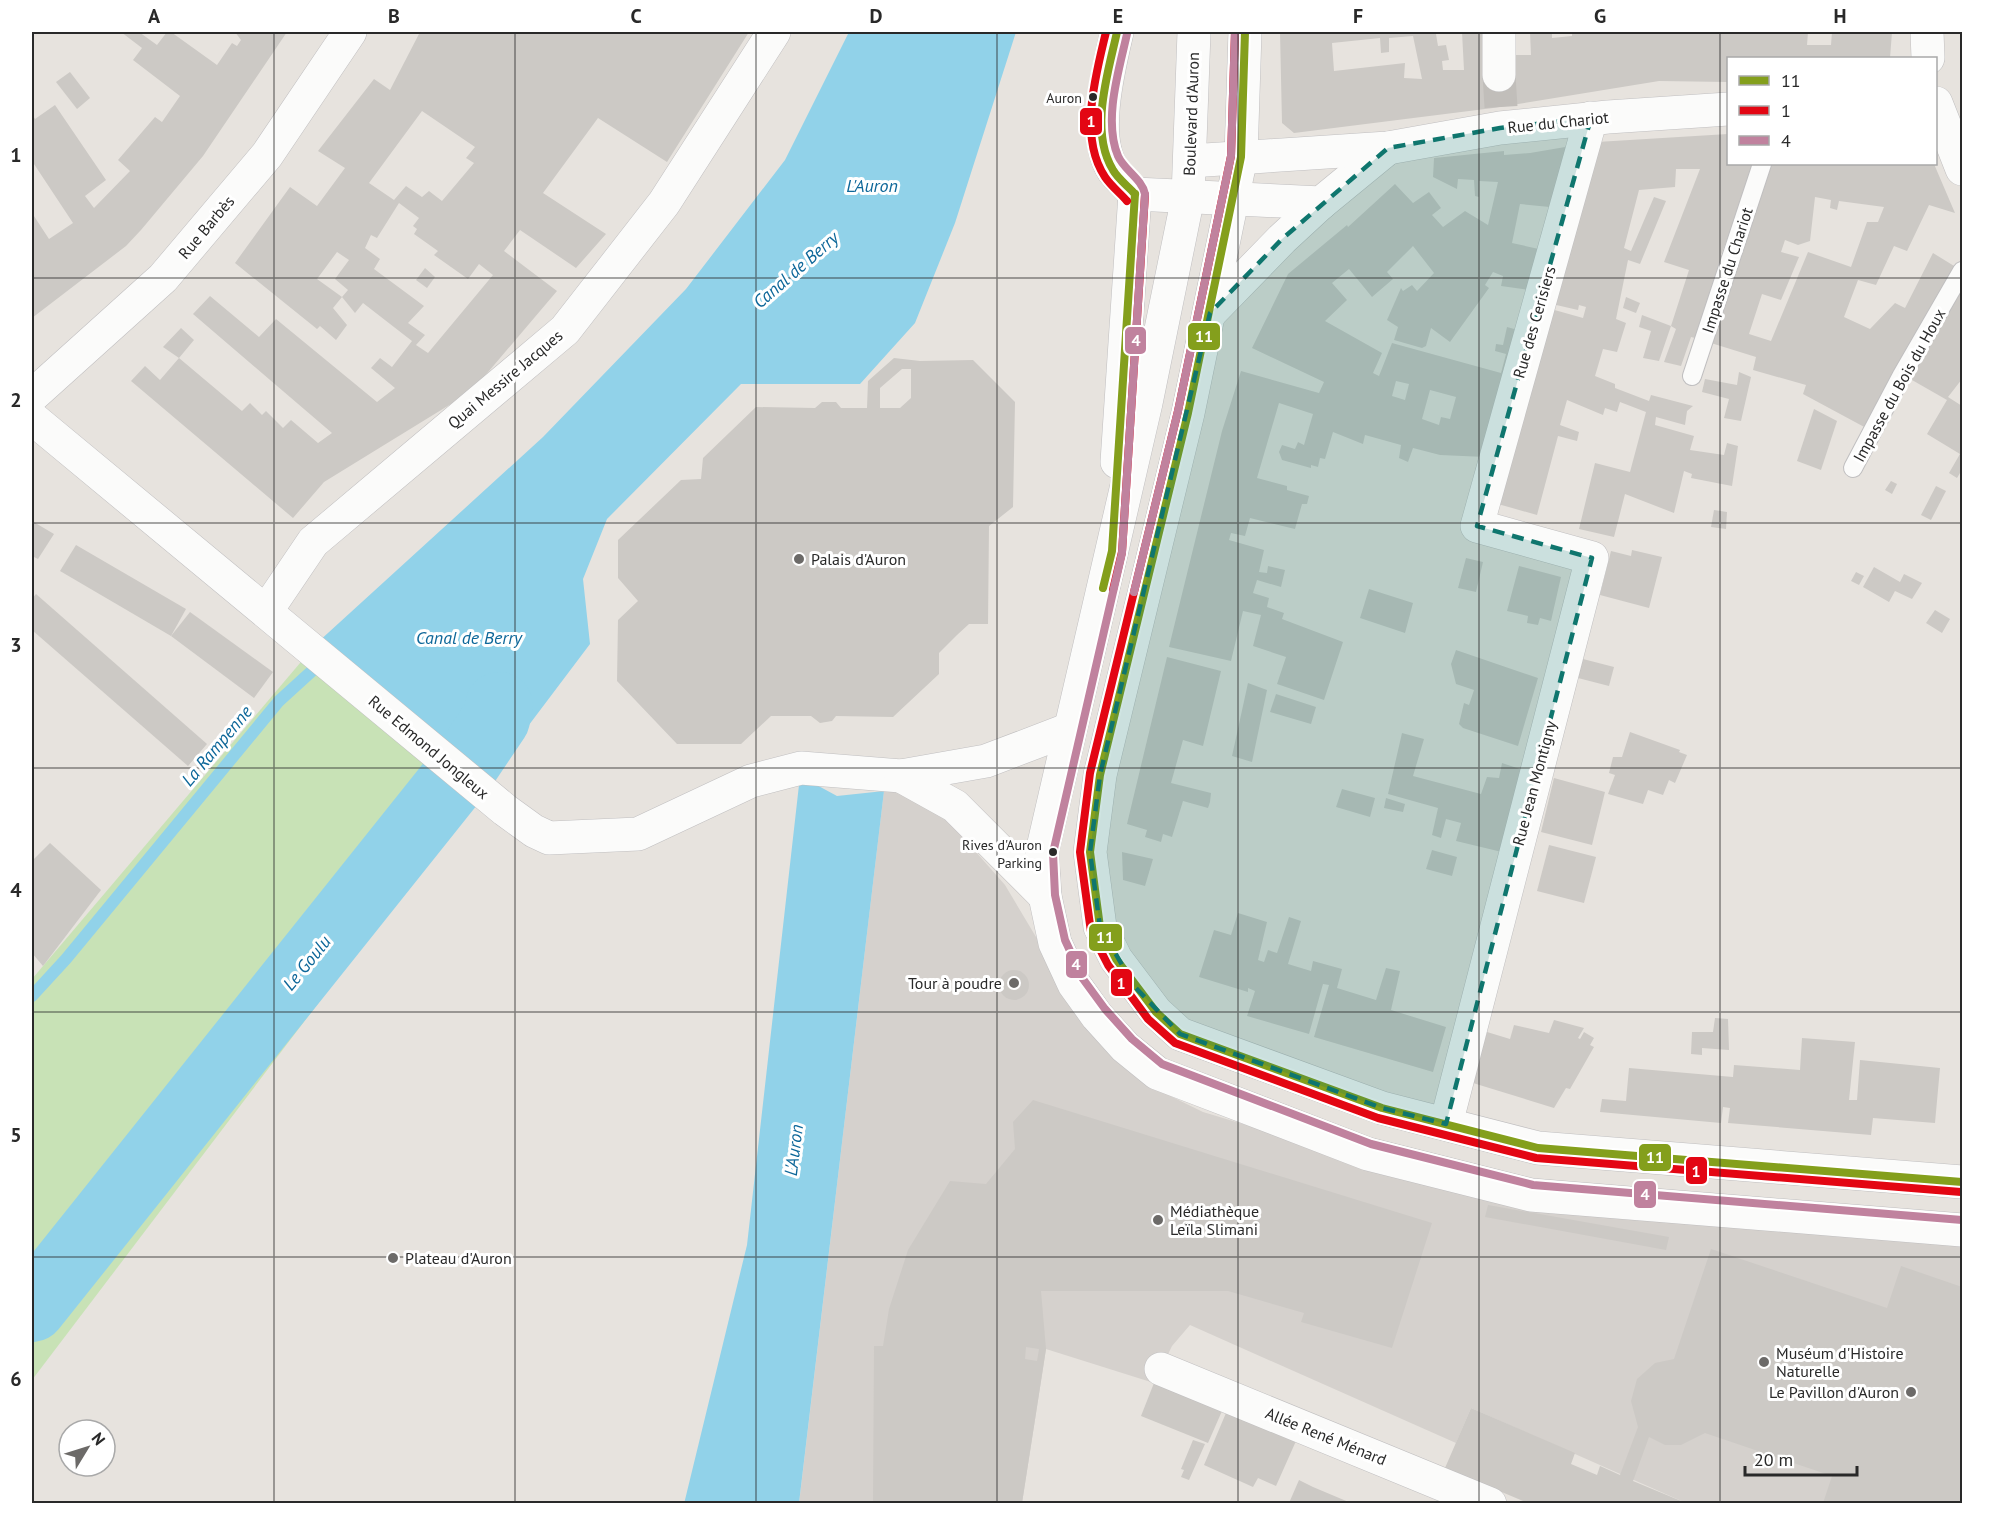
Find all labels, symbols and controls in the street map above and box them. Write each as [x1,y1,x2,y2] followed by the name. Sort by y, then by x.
[148,3,161,29] text: A
[388,3,400,29] text: B
[630,3,642,29] text: C
[870,3,883,29] text: D
[1113,3,1123,29] text: E
[1353,3,1363,29] text: F
[1594,3,1606,29] text: G
[1833,3,1847,29] text: H
[1179,52,1203,176] street label: Boulevard d'Auron
[1727,57,1937,165] legend
[1781,69,1801,92] text: 11
[1046,89,1082,107] place label: Auron
[1087,91,1099,103] marker: Auron
[1781,99,1791,122] text: 1
[1079,107,1103,136] line badge: 1
[1507,107,1610,137] street label: Rue du Chariot
[1086,111,1096,131] text: 1
[1781,129,1791,152] text: 4
[10,142,22,168] text: 1
[846,174,898,197] water label: L'Auron
[174,191,238,263] street label: Rue Barbès
[1697,204,1757,335] street label: Impasse du Chariot
[748,225,844,313] water label: Canal de Berry
[1508,263,1560,380] street label: Rue des Cerisiers
[1848,305,1950,465] street label: Impasse du Bois du Houx
[1187,322,1221,351] line badge: 11
[443,325,567,433] street label: Quai Messire Jacques
[1124,326,1147,355] line badge: 4
[1195,326,1213,346] text: 11
[1131,330,1141,350] text: 4
[10,387,22,413] text: 2
[811,549,906,569] place label: Palais d'Auron
[792,552,806,566] marker: Palais d'Auron
[416,626,523,649] water label: Canal de Berry
[10,632,22,658] text: 3
[365,691,493,803] street label: Rue Edmond Jongleux
[176,700,257,791] water label: La Rampenne
[1508,718,1560,848] street label: Rue Jean Montigny
[962,836,1042,872] place label: Rives d'Auron Parking
[1047,846,1059,858] marker: Rives d'Auron Parking
[10,877,22,903] text: 4
[1088,923,1123,952] line badge: 11
[1096,927,1114,947] text: 11
[278,931,336,995] water label: Le Goulu
[1065,950,1088,979] line badge: 4
[1071,954,1081,974] text: 4
[1110,968,1133,997] line badge: 1
[908,973,1002,993] place label: Tour à poudre
[1116,973,1126,993] text: 1
[1007,976,1021,990] marker: Tour à poudre
[10,1122,22,1148] text: 5
[779,1123,808,1177] water label: L'Auron
[1638,1143,1672,1172] line badge: 11
[1646,1147,1664,1167] text: 11
[1685,1156,1708,1185] line badge: 1
[1691,1161,1701,1181] text: 1
[1633,1180,1657,1209] line badge: 4
[1640,1184,1650,1204] text: 4
[1170,1201,1259,1239] place label: Médiathèque Leïla Slimani
[1151,1213,1165,1227] marker: Médiathèque Leïla Slimani
[405,1248,512,1268] place label: Plateau d'Auron
[386,1251,400,1265] marker: Plateau d'Auron
[1776,1343,1904,1381] place label: Muséum d'Histoire Naturelle
[1757,1355,1771,1369] marker: Muséum d'Histoire Naturelle
[10,1366,22,1392] text: 6
[1769,1382,1899,1402] place label: Le Pavillon d'Auron
[1904,1385,1918,1399] marker: Le Pavillon d'Auron
[1263,1403,1389,1469] street label: Allée René Ménard
[57,1418,117,1478] north arrow
[88,1428,110,1449] text: N
[1745,1439,1858,1477] scale bar
[1754,1448,1793,1471] text: 20 m

